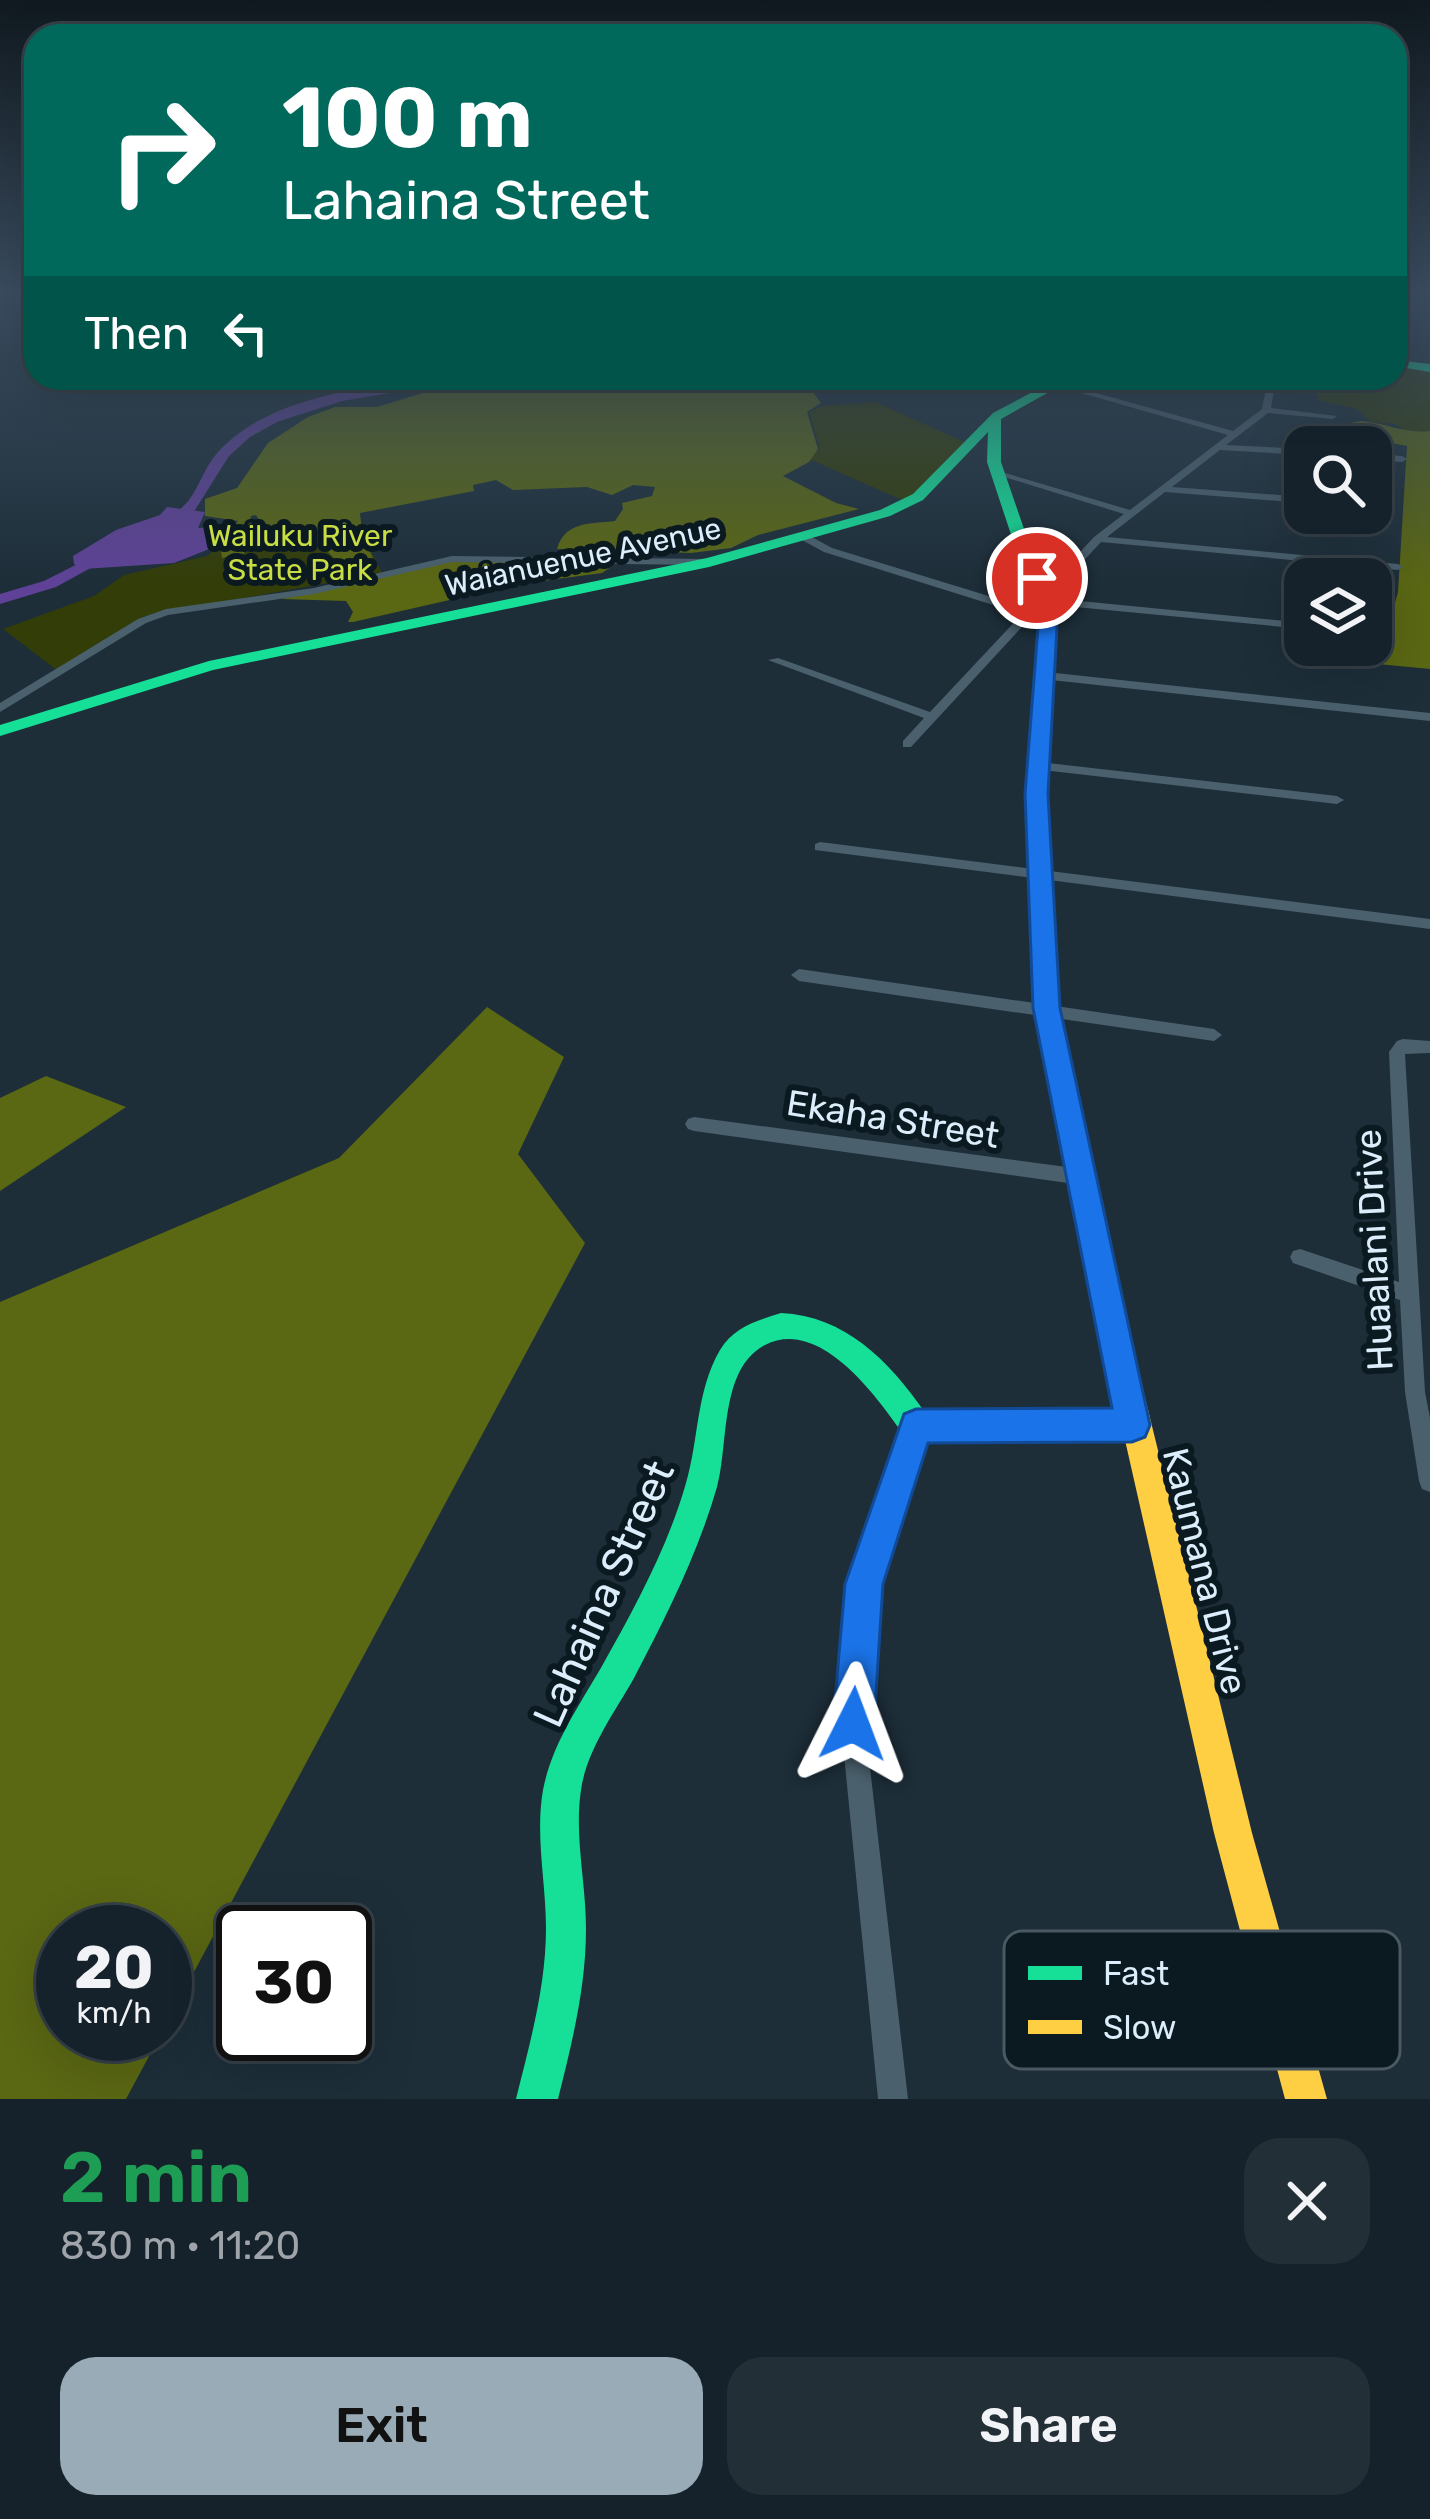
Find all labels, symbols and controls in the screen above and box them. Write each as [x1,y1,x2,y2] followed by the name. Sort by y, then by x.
[282,68,533,168] text: 100 m
[84,72,240,228] icon: right
[282,169,650,233] text: Lahaina Street
[213,300,279,366] icon: left
[84,307,189,360] text: Then
[1284,426,1392,666] map controls
[1284,426,1392,534] button: search
[442,510,724,604] street label: Waianuenue Avenue
[208,518,393,588] park label: Wailuku River State Park
[986,527,1088,629] pin
[1004,545,1070,611] icon: arrive
[1284,558,1392,666] button: layers
[784,1081,1002,1157] street label: Ekaha Street
[1346,1128,1402,1372] street label: Huaalani Drive
[1154,1444,1256,1698] street label: Kaumana Drive
[523,1453,685,1735] street label: Lahaina Street
[790,1661,916,1787] position arrow
[216,1905,372,2061] speed limit sign: 30
[1004,1931,1400,2069] legend
[74,1932,154,2003] text: 20
[1103,1954,1169,1993] text: Fast
[77,1995,151,2031] text: km/h
[1103,2008,1177,2047] text: Slow
[60,2135,252,2220] text: 2 min
[1244,2138,1370,2264] button: close
[60,2223,300,2269] text: 830 m · 11:20
[60,2357,703,2495] button: Exit
[727,2357,1370,2495] button: Share

